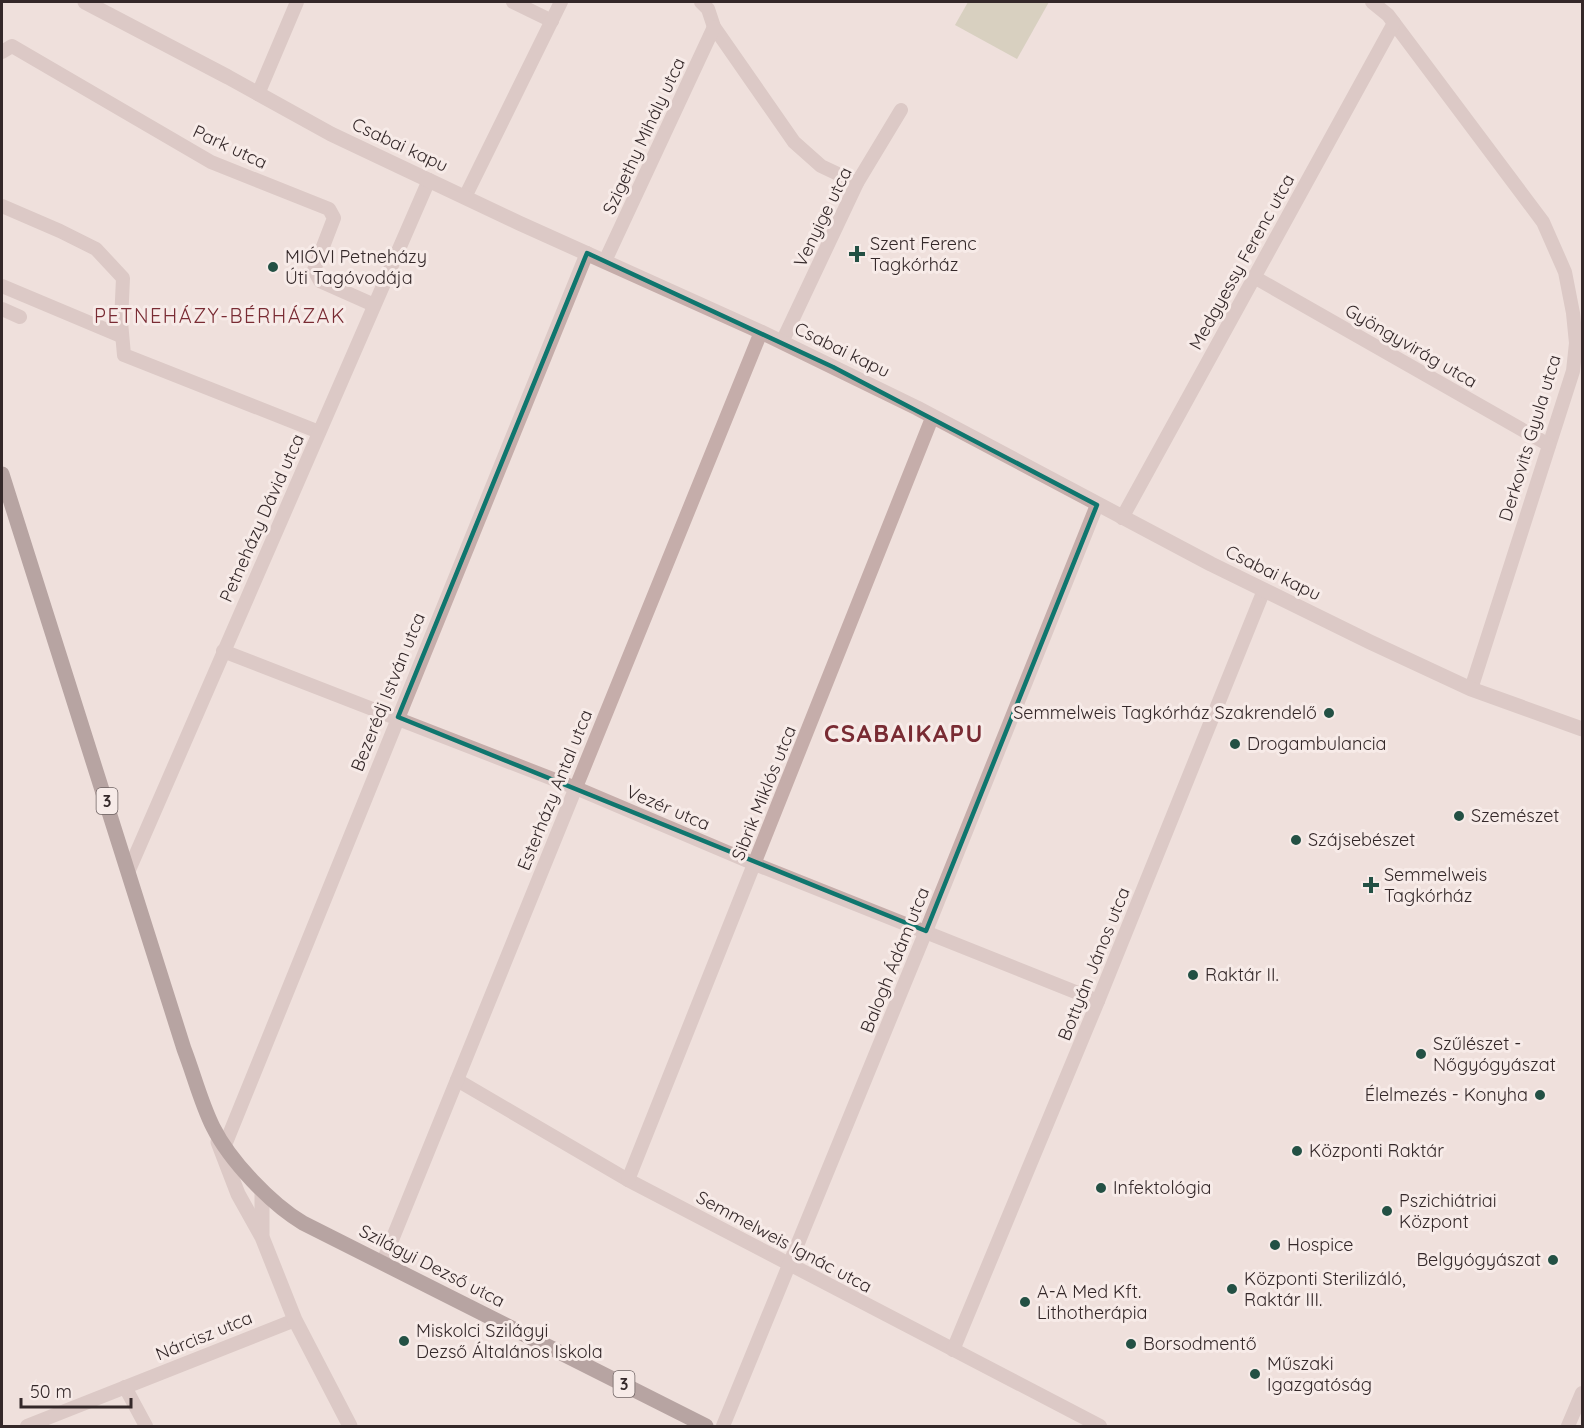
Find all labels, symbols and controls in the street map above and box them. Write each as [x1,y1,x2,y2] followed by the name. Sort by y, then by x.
[597,54,690,218] street label: Szigethy Mihály utca
[348,112,452,177] street label: Csabai kapu
[189,119,271,174] street label: Park utca
[788,163,857,271] street label: Venyige utca
[1184,170,1299,354] street label: Medgyessy Ferenc utca
[870,232,977,276] place label: Szent Ferenc Tagkórház
[285,245,427,289] place label: MIÓVI Petneházy Úti Tagóvodája
[848,245,866,263] marker: Szent Ferenc Tagkórház
[266,260,280,274] marker: MIÓVI Petneházy Úti Tagóvodája
[1341,298,1482,393] street label: Gyöngyvirág utca
[94,303,346,328] district label: PETNEHÁZY-BÉRHÁZAK
[791,317,894,383] street label: Csabai kapu
[1493,352,1566,524] street label: Derkovits Gyula utca
[214,430,309,605] street label: Petneházy Dávid utca
[1222,540,1325,606] street label: Csabai kapu
[345,609,430,775] street label: Bezerédj István utca
[1013,701,1317,724] place label: Semmelweis Tagkórház Szakrendelő
[512,706,597,874] street label: Esterházy Antal utca
[1322,706,1336,720] marker: Semmelweis Tagkórház Szakrendelő
[824,718,984,748] district label: CSABAIKAPU
[726,722,801,864] street label: Sibrik Miklós utca
[1247,732,1387,755] place label: Drogambulancia
[1228,737,1242,751] marker: Drogambulancia
[623,780,714,835] street label: Vezér utca
[96,788,118,814] road number: 3
[1471,804,1559,827] place label: Szemészet
[1452,809,1466,823] marker: Szemészet
[1308,828,1415,851] place label: Szájsebészet
[1289,833,1303,847] marker: Szájsebészet
[1384,863,1487,907] place label: Semmelweis Tagkórház
[1362,876,1380,894] marker: Semmelweis Tagkórház
[855,884,934,1036] street label: Balogh Ádám utca
[1052,884,1135,1044] street label: Bottyán János utca
[1205,963,1279,986] place label: Raktár II.
[1186,968,1200,982] marker: Raktár II.
[1433,1032,1556,1076] place label: Szűlészet - Nőgyógyászat
[1414,1047,1428,1061] marker: Szűlészet - Nőgyógyászat
[1365,1083,1528,1106] place label: Élelmezés - Konyha
[1533,1088,1547,1102] marker: Élelmezés - Konyha
[1309,1139,1444,1162] place label: Központi Raktár
[1290,1144,1304,1158] marker: Központi Raktár
[1113,1176,1211,1199] place label: Infektológia
[1094,1181,1108,1195] marker: Infektológia
[692,1185,876,1298] street label: Semmelweis Ignác utca
[1399,1189,1497,1233] place label: Pszichiátriai Központ
[1380,1204,1394,1218] marker: Pszichiátriai Központ
[356,1219,509,1312] street label: Szilágyi Dezső utca
[1287,1233,1354,1256] place label: Hospice
[1268,1238,1282,1252] marker: Hospice
[1416,1248,1541,1271] place label: Belgyógyászat
[1546,1253,1560,1267] marker: Belgyógyászat
[1244,1267,1406,1311] place label: Központi Sterilizáló, Raktár III.
[1037,1280,1147,1324] place label: A-A Med Kft. Lithotherápia
[1225,1282,1239,1296] marker: Központi Sterilizáló, Raktár III.
[1018,1295,1032,1309] marker: A-A Med Kft. Lithotherápia
[152,1306,255,1365] street label: Nárcisz utca
[416,1319,603,1363] place label: Miskolci Szilágyi Dezső Általános Iskola
[1143,1332,1257,1355] place label: Borsodmentő
[397,1334,411,1348] marker: Miskolci Szilágyi Dezső Általános Iskola
[1124,1337,1138,1351] marker: Borsodmentő
[1267,1352,1372,1396] place label: Műszaki Igazgatóság
[1248,1367,1262,1381] marker: Műszaki Igazgatóság
[21,1371,130,1409] scale bar
[614,1371,634,1397] road number: 3
[30,1380,72,1403] text: 50 m

